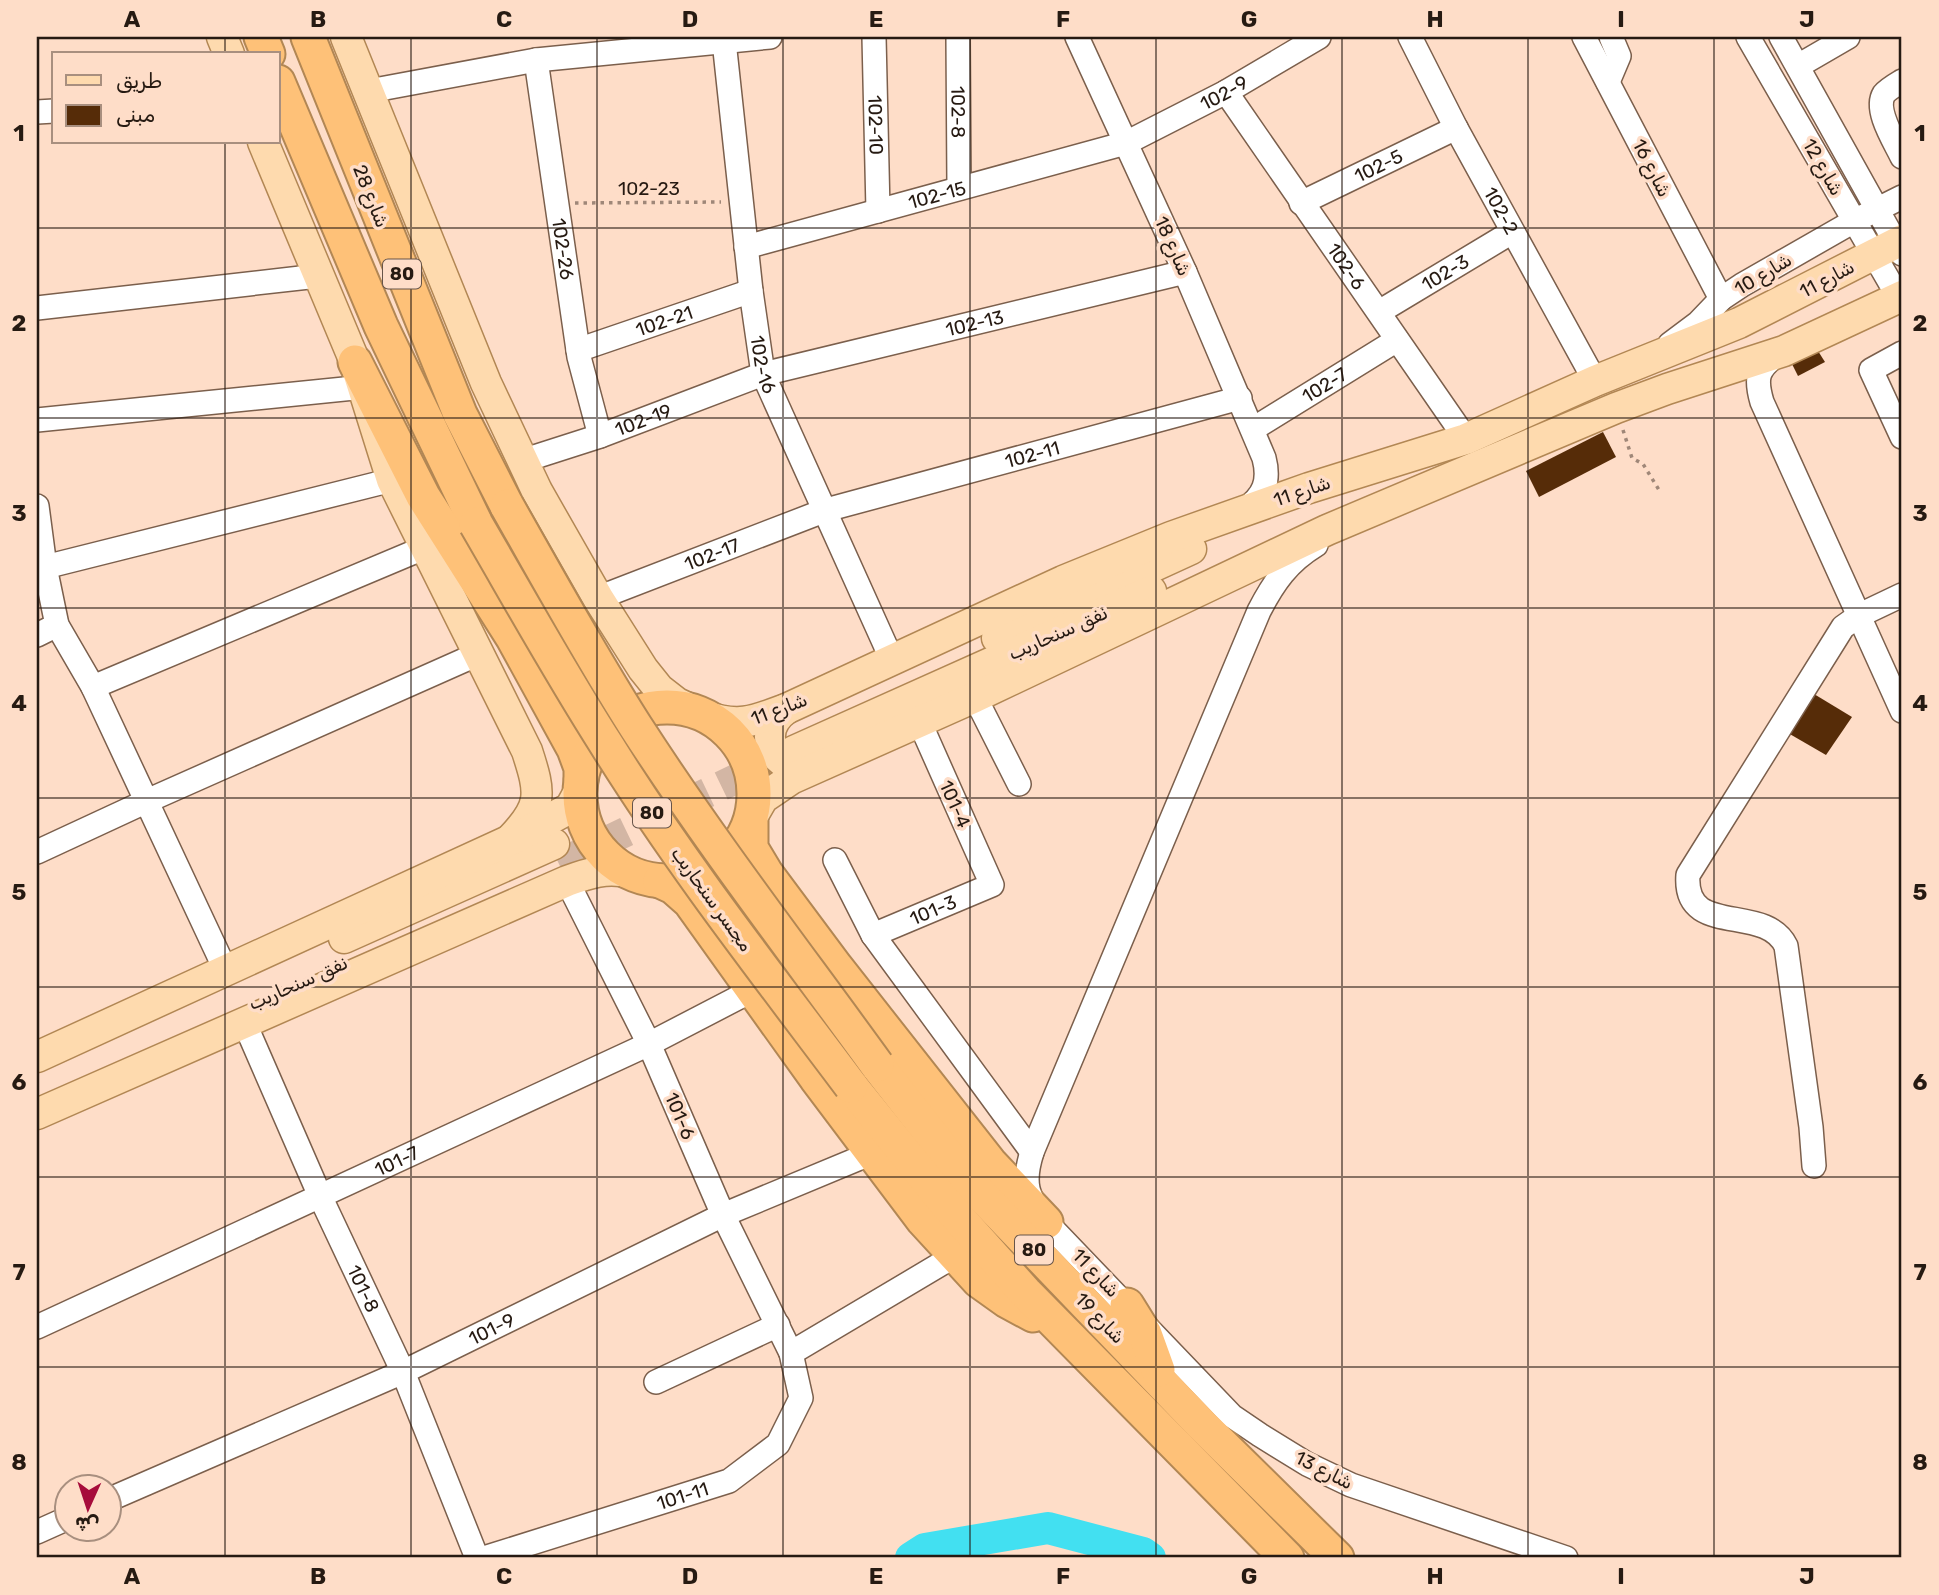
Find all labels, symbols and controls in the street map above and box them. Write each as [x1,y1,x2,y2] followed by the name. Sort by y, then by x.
[124,5,141,33] text: A
[310,5,326,33] text: B
[496,5,512,33] text: C
[682,5,698,33] text: D
[869,5,883,33] text: E
[1056,5,1070,33] text: F
[1241,5,1257,33] text: G
[1426,5,1444,33] text: H
[1617,5,1625,33] text: I
[1799,5,1815,33] text: J
[52,52,280,144] legend
[116,68,162,93] text: طريق
[1196,70,1252,115] street label: 102-9
[947,86,970,138] street label: 102-8
[864,95,888,155] street label: 102-10
[116,102,155,127] text: مبنى
[13,119,25,147] text: 1
[1914,119,1926,147] text: 1
[1796,134,1848,201] street label: شارع 12
[1626,135,1676,202] street label: شارع 16
[1350,144,1406,187] street label: 102-5
[346,161,394,232] street label: شارع 28
[906,176,968,214] street label: 102-15
[618,177,680,200] street label: 102-23
[1479,183,1524,238] street label: 102-2
[1148,213,1196,280] street label: شارع 18
[548,217,579,281] street label: 102-26
[1322,239,1371,294] street label: 102-6
[1730,248,1797,302] street label: شارع 10
[1417,249,1473,295] street label: 102-3
[1796,255,1859,305] street label: شارع 11
[383,260,421,288] road number: 80
[633,300,696,341] street label: 102-21
[943,305,1006,341] street label: 102-13
[12,309,26,337] text: 2
[1913,309,1927,337] text: 2
[746,334,782,397] street label: 102-16
[1298,362,1351,407] street label: 102-7
[611,398,675,441] street label: 102-19
[1002,436,1062,473] street label: 102-11
[1270,471,1334,513] street label: شارع 11
[11,499,27,527] text: 3
[1912,499,1928,527] text: 3
[681,533,743,575] street label: 102-17
[1005,601,1111,665] street label: نفق سنحاريب
[747,688,811,732] street label: شارع 11
[11,689,27,717] text: 4
[1912,689,1928,717] text: 4
[934,777,976,831] street label: 101-4
[633,798,671,828] road number: 80
[666,842,758,956] street label: مجسر سنحاريب
[12,878,27,906] text: 5
[1913,878,1928,906] text: 5
[906,890,960,930] street label: 101-3
[245,951,351,1015] street label: نفق سنحاريب
[12,1068,27,1096] text: 6
[1913,1068,1928,1096] text: 6
[660,1089,700,1143] street label: 101-6
[371,1141,422,1181] street label: 101-7
[1015,1236,1053,1265] road number: 80
[1066,1244,1125,1304] street label: شارع 11
[12,1258,26,1286] text: 7
[1913,1258,1927,1286] text: 7
[343,1261,385,1316] street label: 101-8
[1069,1288,1130,1350] street label: شارع 19
[464,1308,518,1350] street label: 101-9
[1290,1446,1357,1496] street label: شارع 13
[11,1448,27,1476] text: 8
[1912,1448,1928,1476] text: 8
[52,1472,122,1542] north arrow
[654,1477,711,1515] street label: 101-11
[75,1512,100,1537] text: ش
[124,1562,141,1590] text: A
[310,1562,326,1590] text: B
[496,1562,512,1590] text: C
[682,1562,698,1590] text: D
[869,1562,883,1590] text: E
[1056,1562,1070,1590] text: F
[1241,1562,1257,1590] text: G
[1426,1562,1444,1590] text: H
[1617,1562,1625,1590] text: I
[1799,1562,1815,1590] text: J

